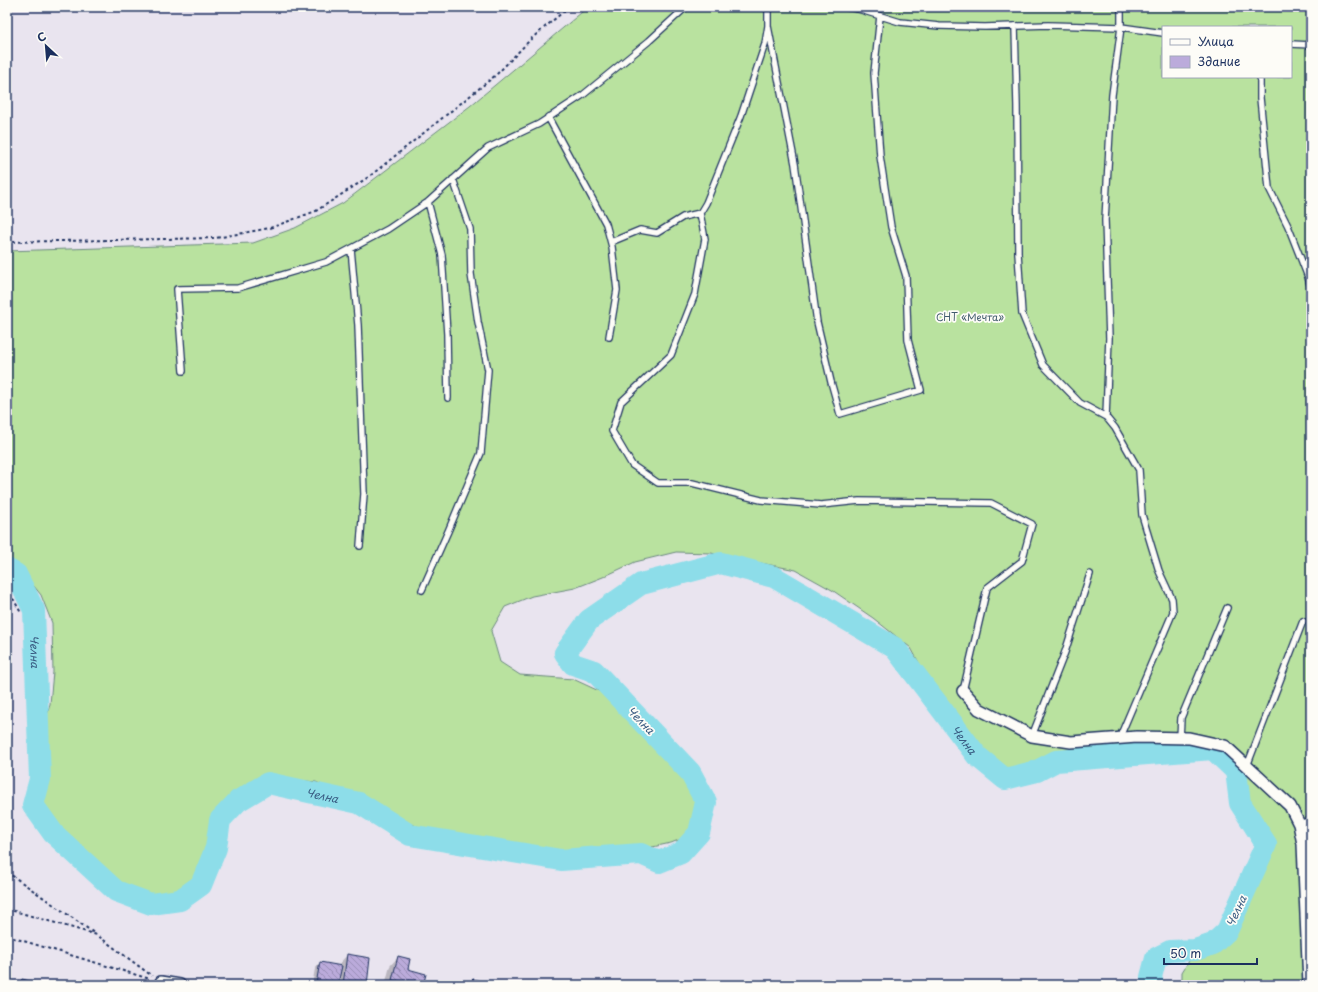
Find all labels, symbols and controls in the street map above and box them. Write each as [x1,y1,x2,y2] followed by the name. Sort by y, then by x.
[26,26,66,66] north arrow
[1162,26,1292,78] legend
[34,27,49,46] text: С
[1198,32,1234,50] text: Улица
[1198,52,1240,70] text: Здание
[936,309,1004,324] park label: СНТ «Мечта»
[26,635,45,669] water label: Челна
[623,702,659,739] water label: Челна
[948,721,982,759] water label: Челна
[304,783,341,807] water label: Челна
[1221,891,1251,929] water label: Челна
[1164,940,1257,966] scale bar
[1170,944,1201,962] text: 50 m

